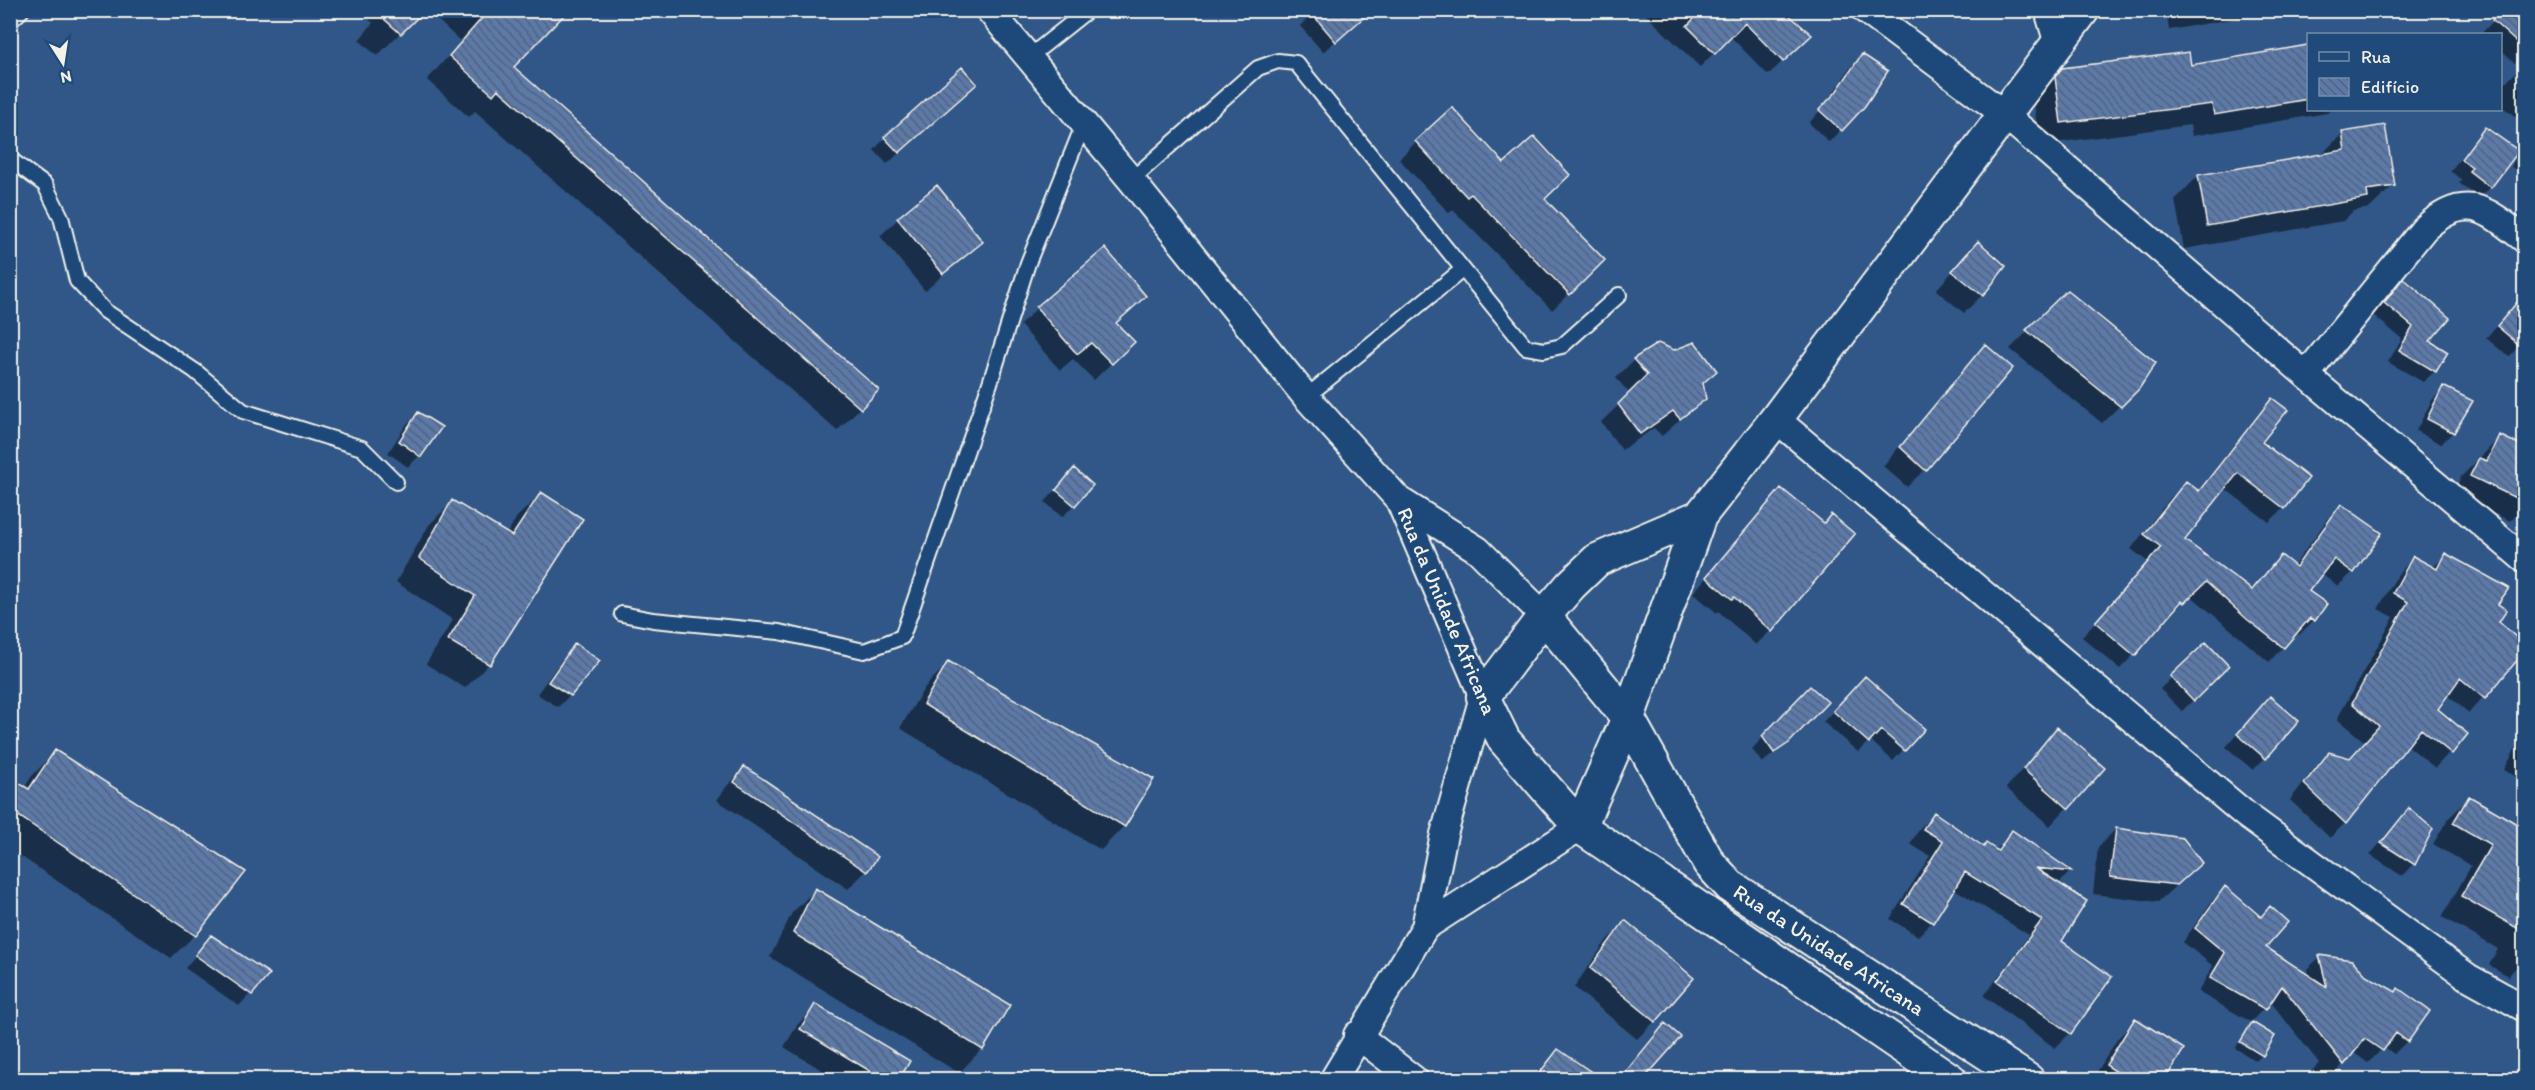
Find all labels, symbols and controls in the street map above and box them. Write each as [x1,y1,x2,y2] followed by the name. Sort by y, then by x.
[33,33,93,93] north arrow
[2307,33,2502,111] legend
[2361,46,2391,68] text: Rua
[59,67,73,88] text: N
[2361,76,2419,98] text: Edifício
[1392,503,1502,718] street label: Rua da Unidade Africana
[1729,878,1930,1021] street label: Rua da Unidade Africana

